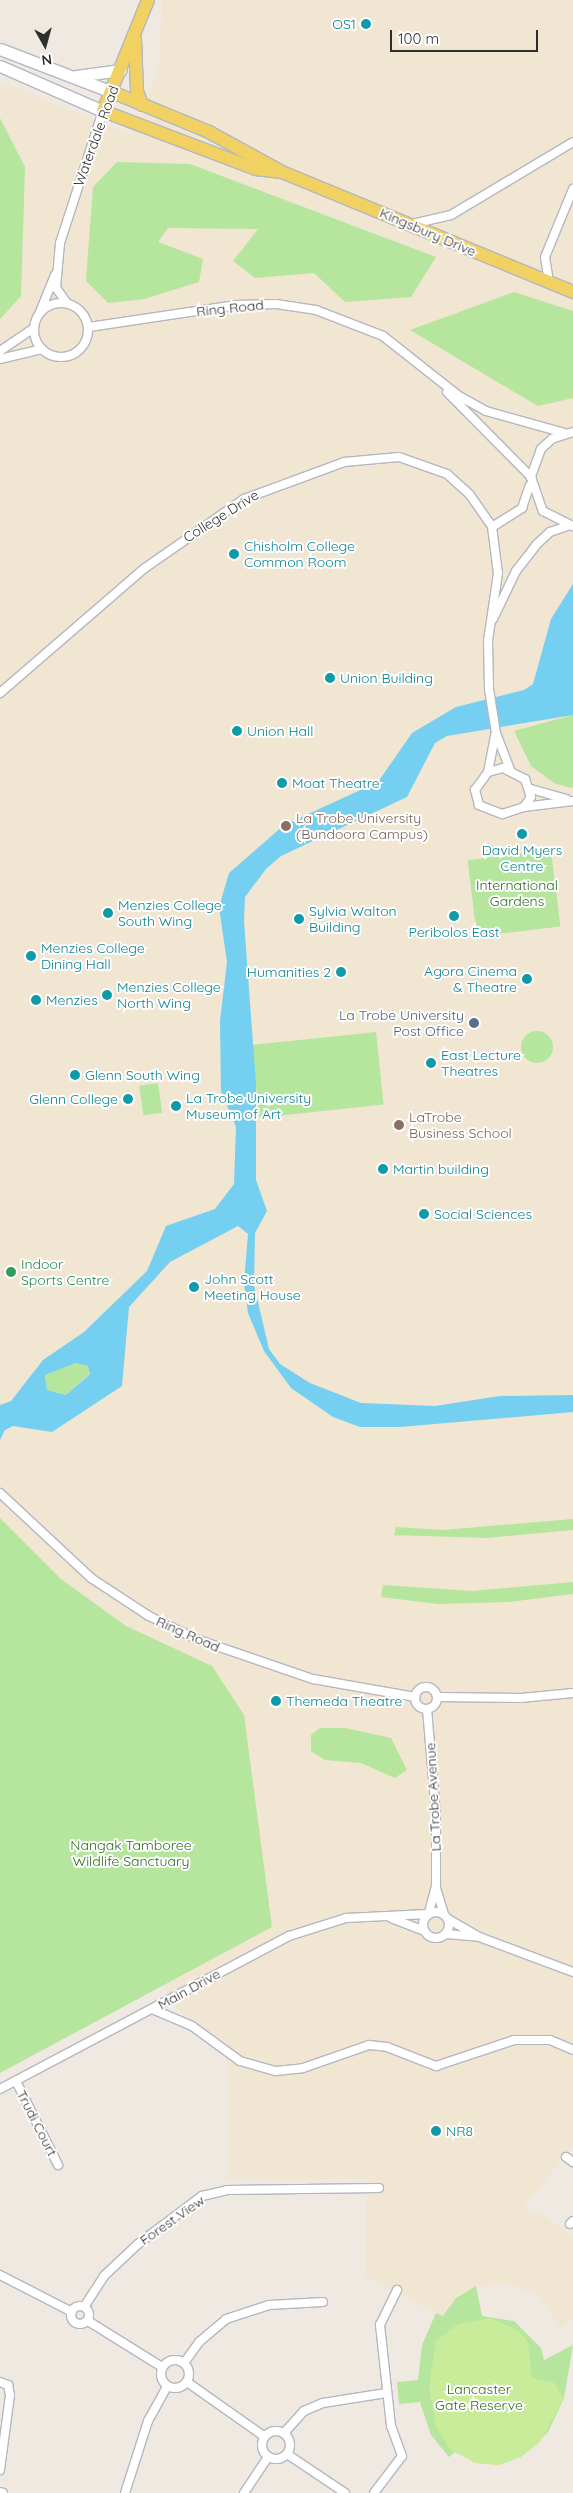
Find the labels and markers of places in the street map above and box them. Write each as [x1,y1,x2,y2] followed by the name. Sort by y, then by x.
[332,16,356,32] place label: OS1
[360,18,372,30] marker: OS1
[244,538,355,570] place label: Chisholm College Common Room
[228,548,240,560] marker: Chisholm College Common Room
[340,670,433,686] place label: Union Building
[324,672,336,684] marker: Union Building
[247,723,313,739] place label: Union Hall
[231,725,243,737] marker: Union Hall
[292,775,380,791] place label: Moat Theatre
[276,777,288,789] marker: Moat Theatre
[296,810,428,842] place label: La Trobe University (Bundoora Campus)
[280,820,292,832] marker: La Trobe University (Bundoora Campus)
[516,828,528,840] marker: David Myers Centre
[482,842,562,874] place label: David Myers Centre
[118,897,222,930] place label: Menzies College South Wing
[309,903,397,936] place label: Sylvia Walton Building
[102,907,114,919] marker: Menzies College South Wing
[448,910,460,922] marker: Peribolos East
[293,913,305,925] marker: Sylvia Walton Building
[408,924,500,940] place label: Peribolos East
[41,940,145,972] place label: Menzies College Dining Hall
[25,950,37,962] marker: Menzies College Dining Hall
[424,963,517,996] place label: Agora Cinema & Theatre
[247,964,331,980] place label: Humanities 2
[335,966,347,978] marker: Humanities 2
[521,973,533,985] marker: Agora Cinema & Theatre
[117,979,221,1012] place label: Menzies College North Wing
[101,989,113,1001] marker: Menzies College North Wing
[46,992,98,1008] place label: Menzies
[30,994,42,1006] marker: Menzies
[339,1007,464,1040] place label: La Trobe University Post Office
[468,1017,480,1029] marker: La Trobe University Post Office
[441,1047,521,1080] place label: East Lecture Theatres
[425,1057,437,1069] marker: East Lecture Theatres
[85,1067,200,1083] place label: Glenn South Wing
[69,1069,81,1081] marker: Glenn South Wing
[186,1090,311,1122] place label: La Trobe University Museum of Art
[29,1091,118,1107] place label: Glenn College
[122,1093,134,1105] marker: Glenn College
[170,1100,182,1112] marker: La Trobe University Museum of Art
[409,1109,512,1142] place label: LaTrobe Business School
[393,1119,405,1131] marker: LaTrobe Business School
[393,1161,489,1177] place label: Martin building
[377,1163,389,1175] marker: Martin building
[434,1206,532,1222] place label: Social Sciences
[418,1208,430,1220] marker: Social Sciences
[21,1256,109,1288] place label: Indoor Sports Centre
[5,1266,17,1278] marker: Indoor Sports Centre
[204,1271,301,1304] place label: John Scott Meeting House
[188,1281,200,1293] marker: John Scott Meeting House
[286,1693,402,1709] place label: Themeda Theatre
[270,1695,282,1707] marker: Themeda Theatre
[446,2123,473,2139] place label: NR8
[430,2125,442,2137] marker: NR8

